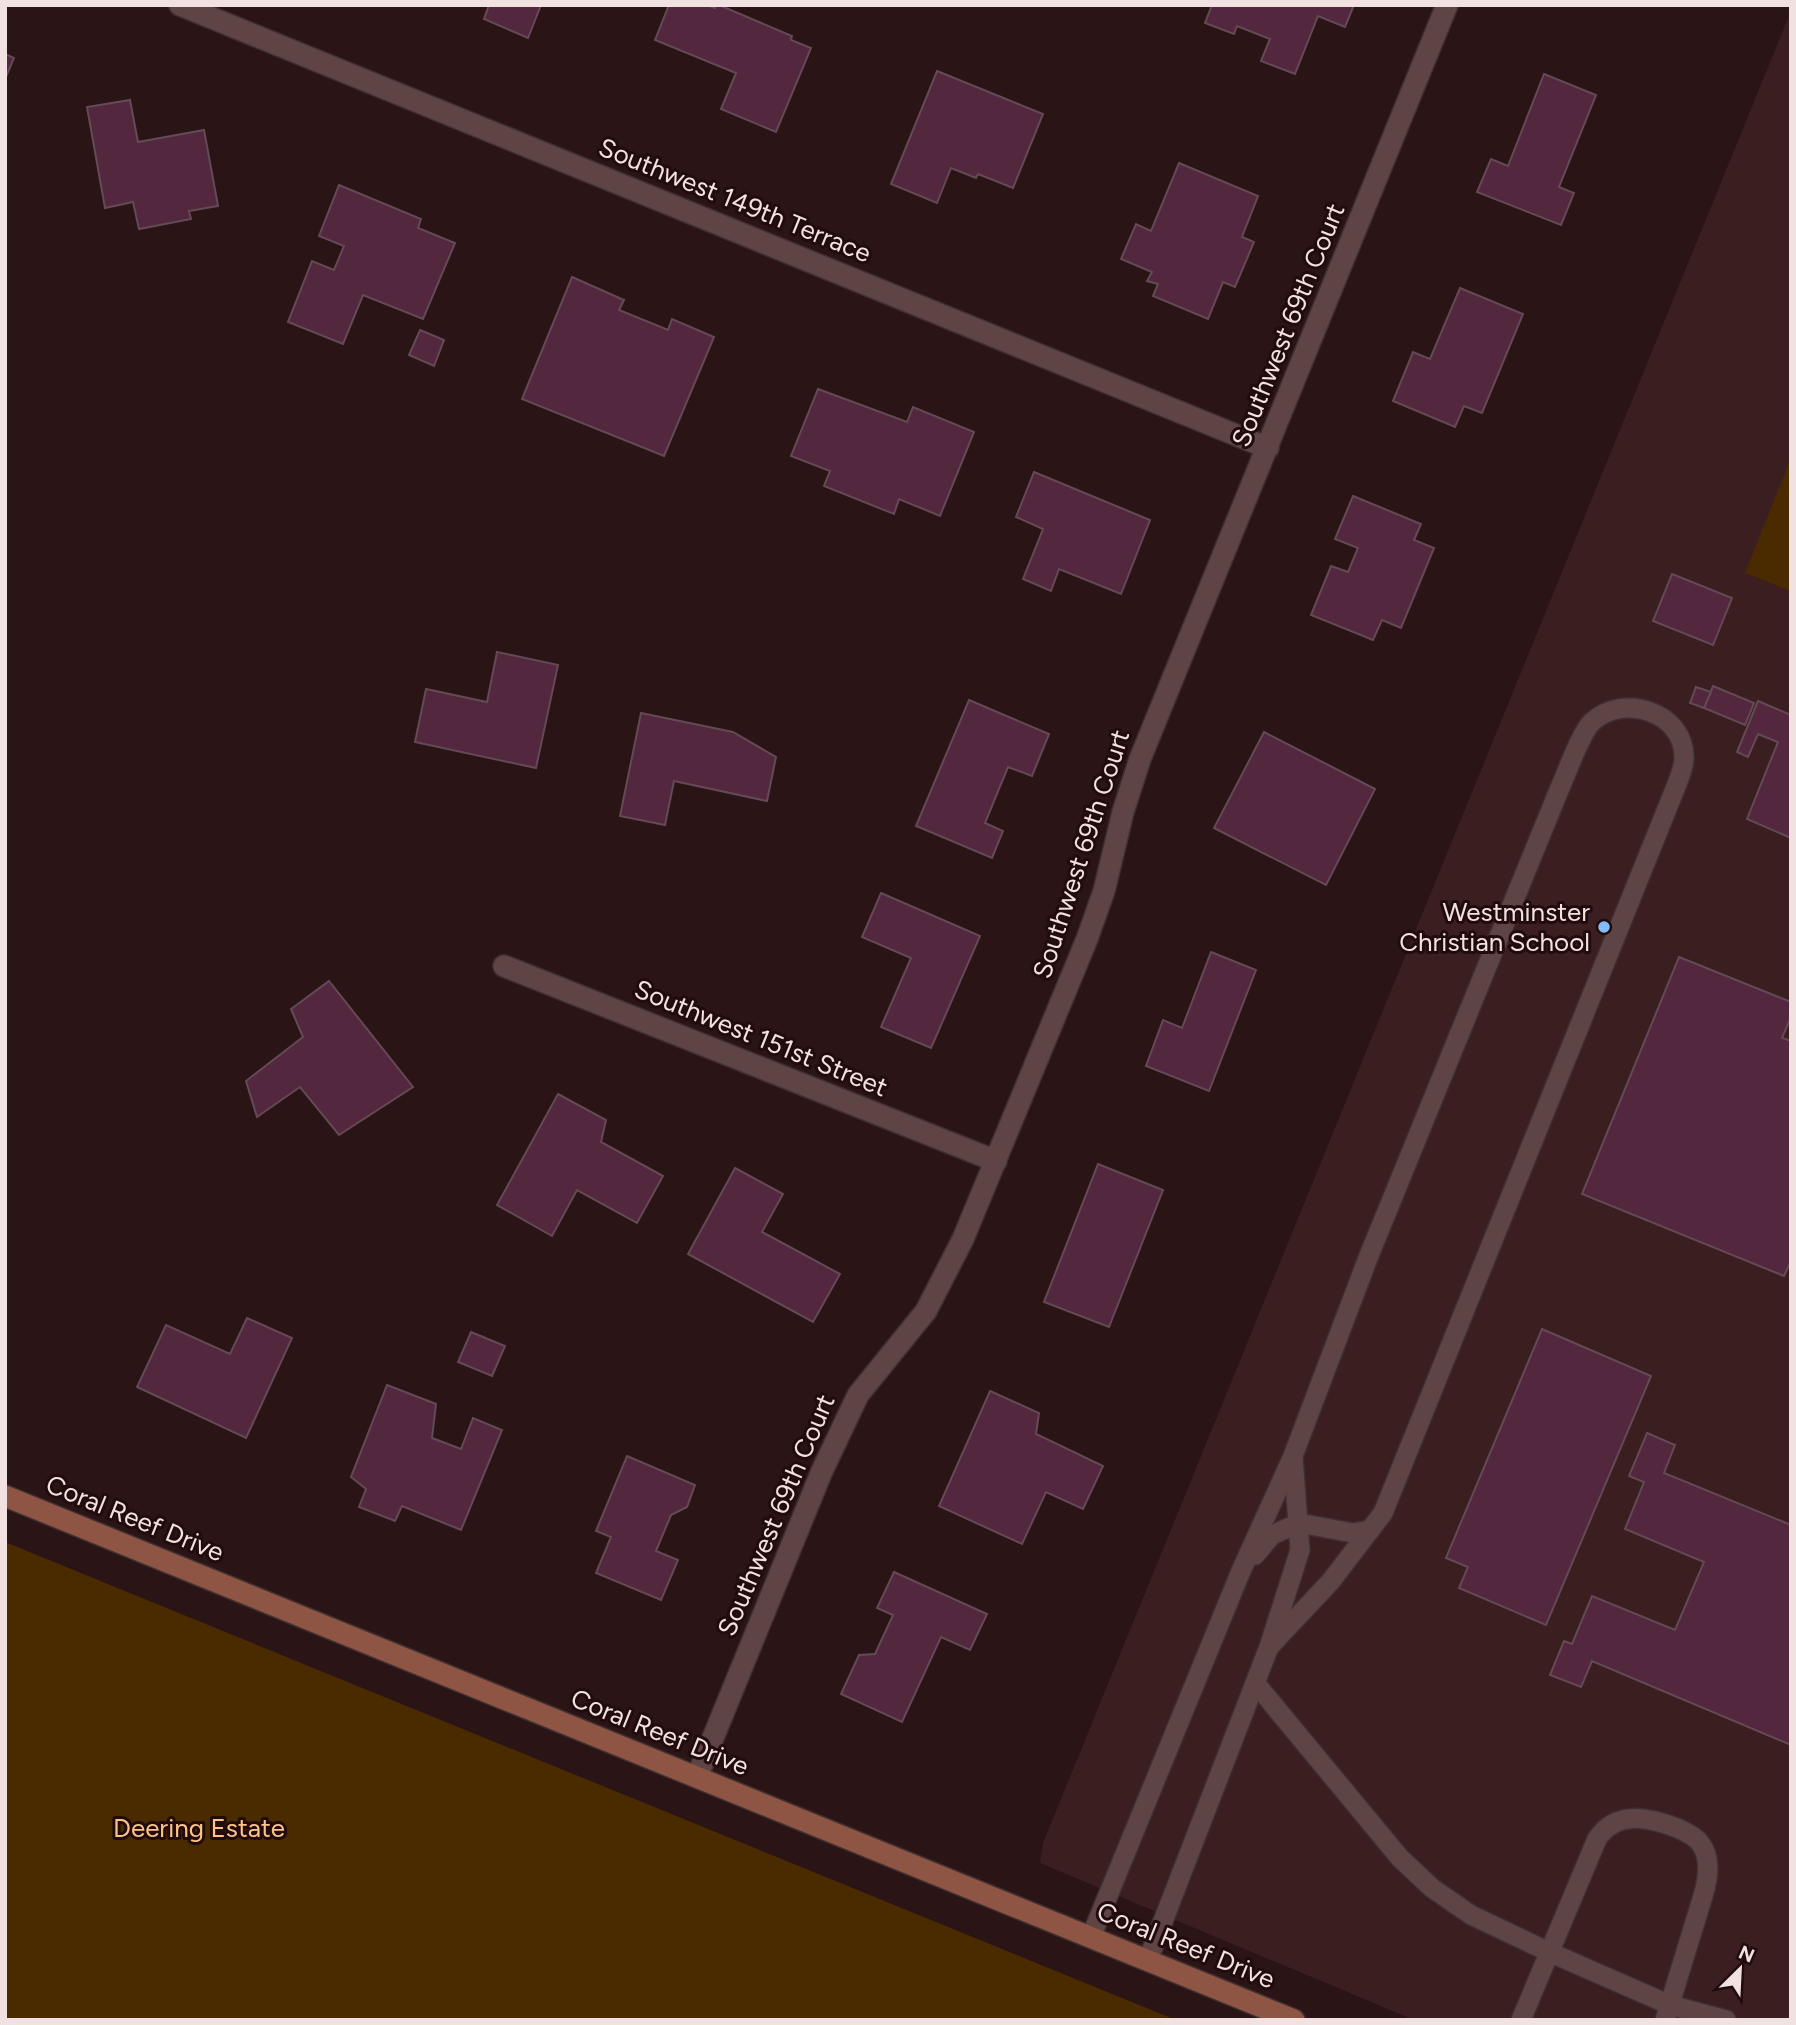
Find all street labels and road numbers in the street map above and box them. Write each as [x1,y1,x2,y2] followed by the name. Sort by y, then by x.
[594,131,876,269] street label: Southwest 149th Terrace
[1225,199,1351,451] street label: Southwest 69th Court
[1026,726,1136,982] street label: Southwest 69th Court
[630,973,892,1103] street label: Southwest 151st Street
[711,1389,841,1641] street label: Southwest 69th Court
[41,1468,229,1568] street label: Coral Reef Drive
[566,1682,754,1782] street label: Coral Reef Drive
[1092,1895,1280,1995] street label: Coral Reef Drive

